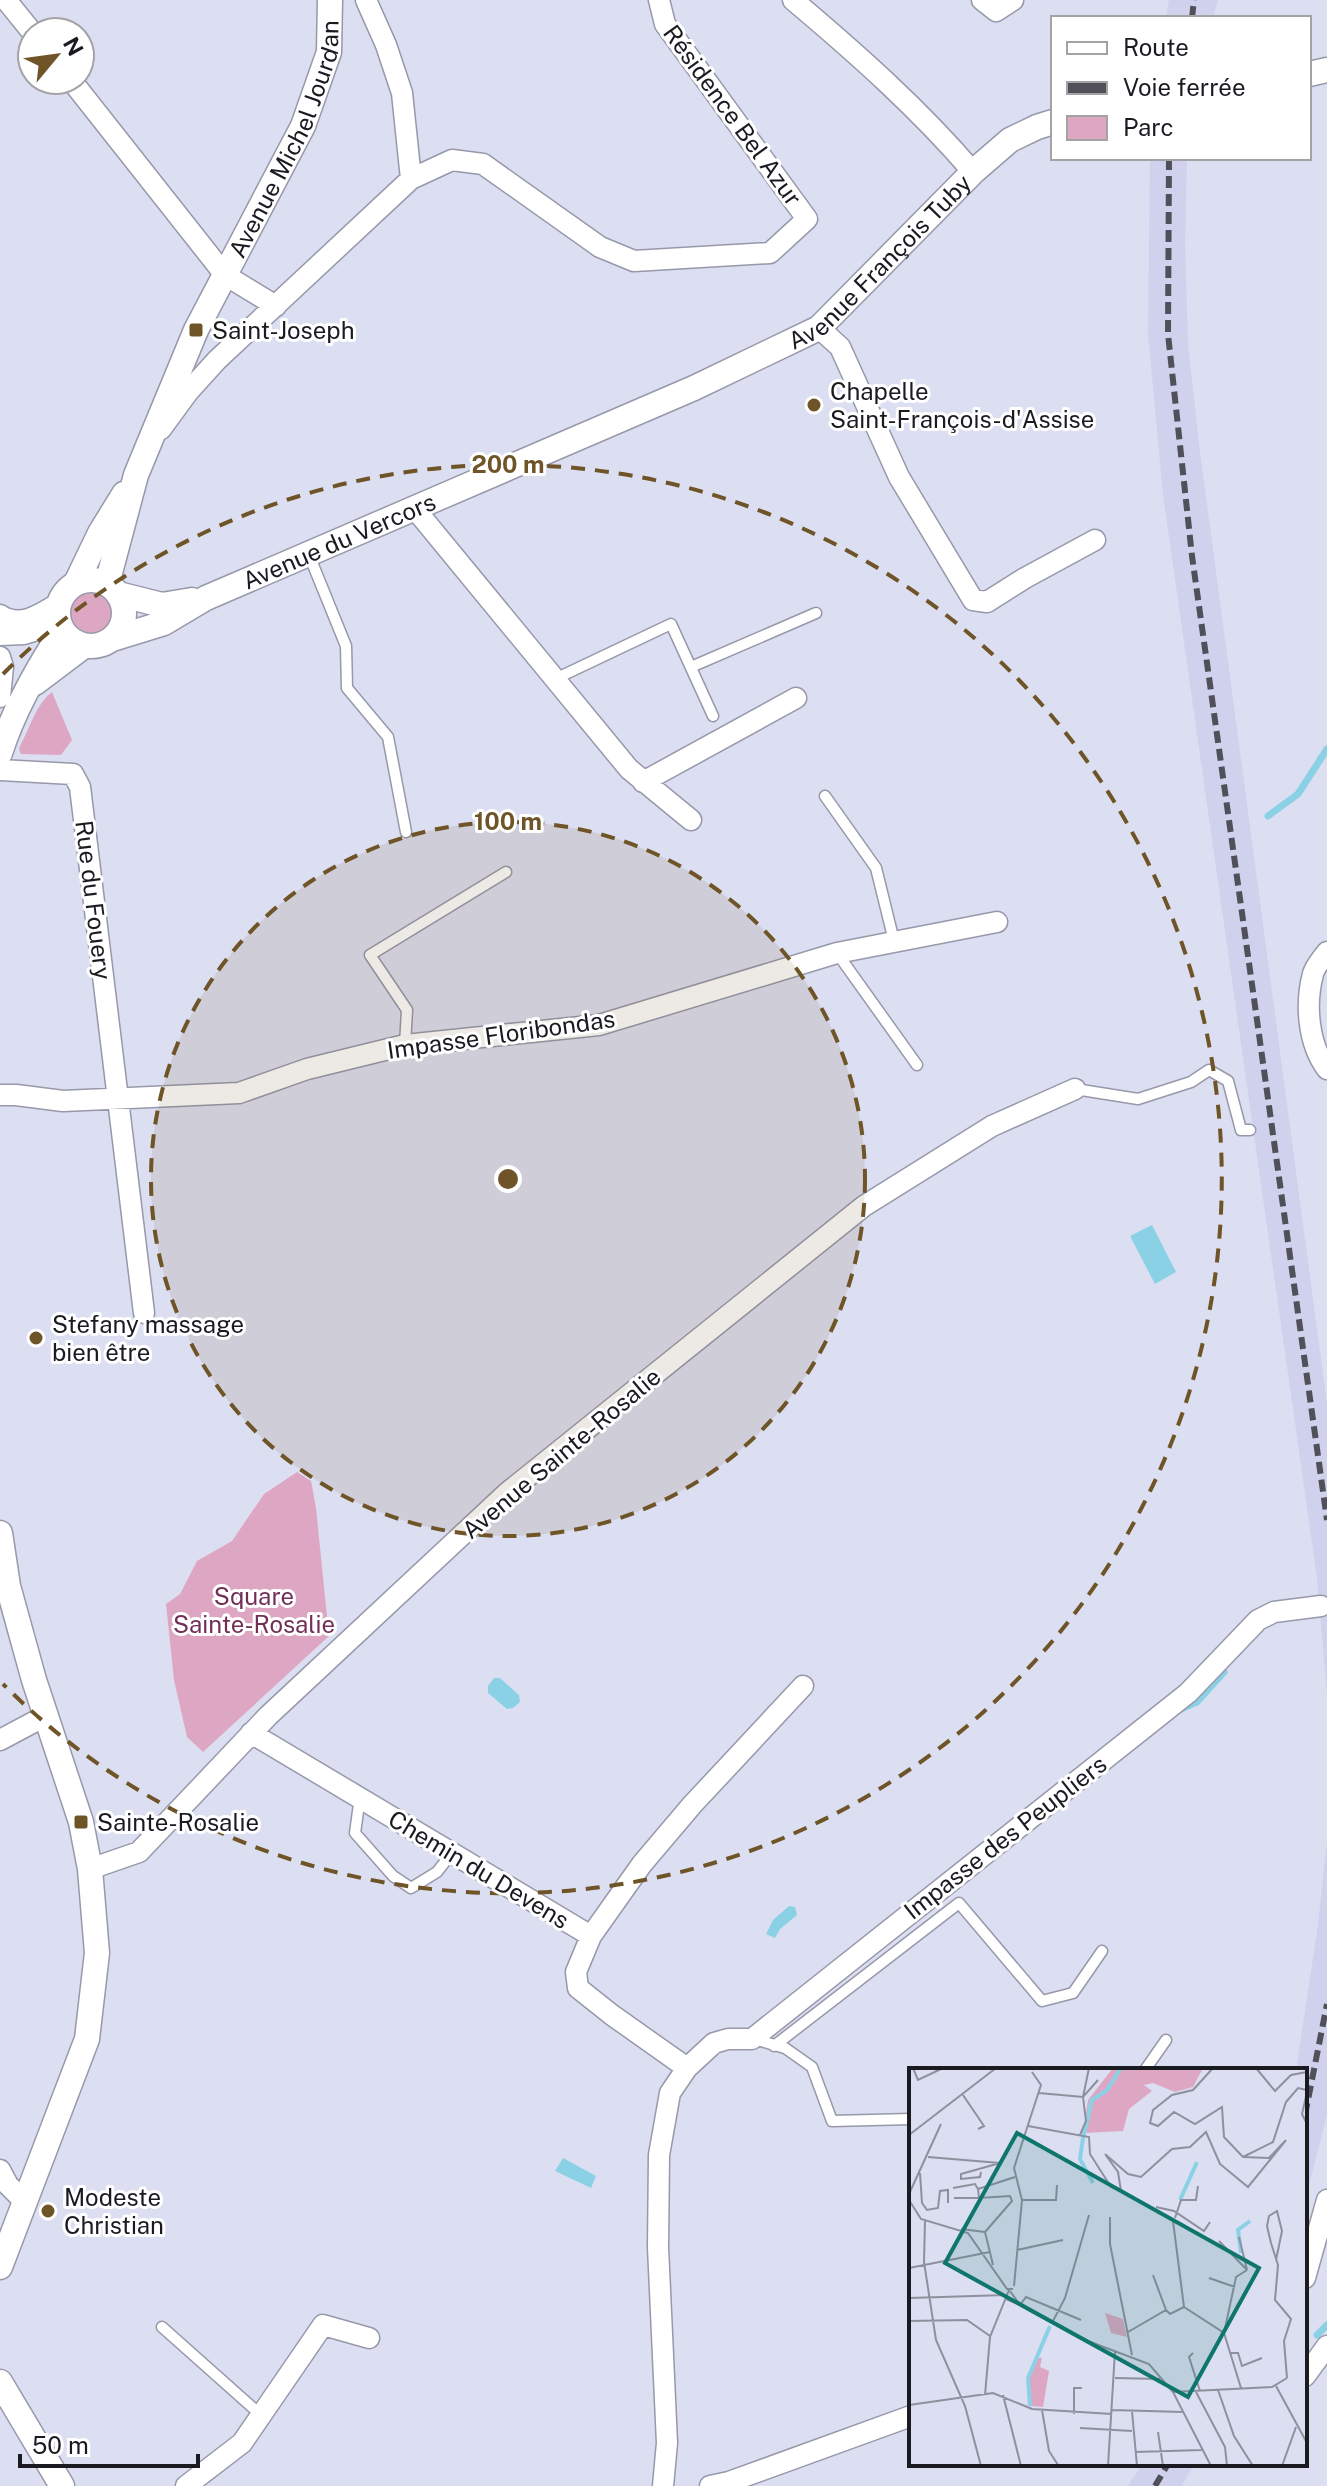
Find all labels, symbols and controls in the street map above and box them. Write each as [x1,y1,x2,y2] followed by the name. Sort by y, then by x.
[16,16,96,96] north arrow
[1051,16,1311,160] legend
[658,19,808,211] street label: Résidence Bel Azur
[223,20,344,262] street label: Avenue Michel Jourdan
[58,32,89,60] text: N
[1123,33,1189,61] text: Route
[1123,73,1246,101] text: Voie ferrée
[1123,113,1174,141] text: Parc
[783,168,977,355] street label: Avenue François Tuby
[212,316,354,344] place label: Saint-Joseph
[187,321,205,339] marker: Saint-Joseph
[830,377,1094,433] place label: Chapelle Saint-François-d'Assise
[805,396,823,414] marker: Chapelle Saint-François-d'Assise
[471,450,545,478] text: 200 m
[238,487,440,595] street label: Avenue du Vercors
[474,807,542,835] text: 100 m
[70,819,118,982] street label: Rue du Fouery
[385,1004,617,1064] street label: Impasse Floribondas
[494,1165,522,1193] centre of rings
[52,1310,244,1366] place label: Stefany massage bien être
[27,1329,45,1347] marker: Stefany massage bien être
[456,1362,666,1544] street label: Avenue Sainte-Rosalie
[173,1582,335,1638] park label: Square Sainte-Rosalie
[898,1749,1112,1925] street label: Impasse des Peupliers
[384,1804,574,1934] street label: Chemin du Devens
[97,1808,259,1836] place label: Sainte-Rosalie
[72,1813,90,1831] marker: Sainte-Rosalie
[909,2068,1307,2466] inset map
[64,2183,164,2239] place label: Modeste Christian
[39,2202,57,2220] marker: Modeste Christian
[20,2418,198,2468] scale bar
[32,2431,89,2459] text: 50 m

